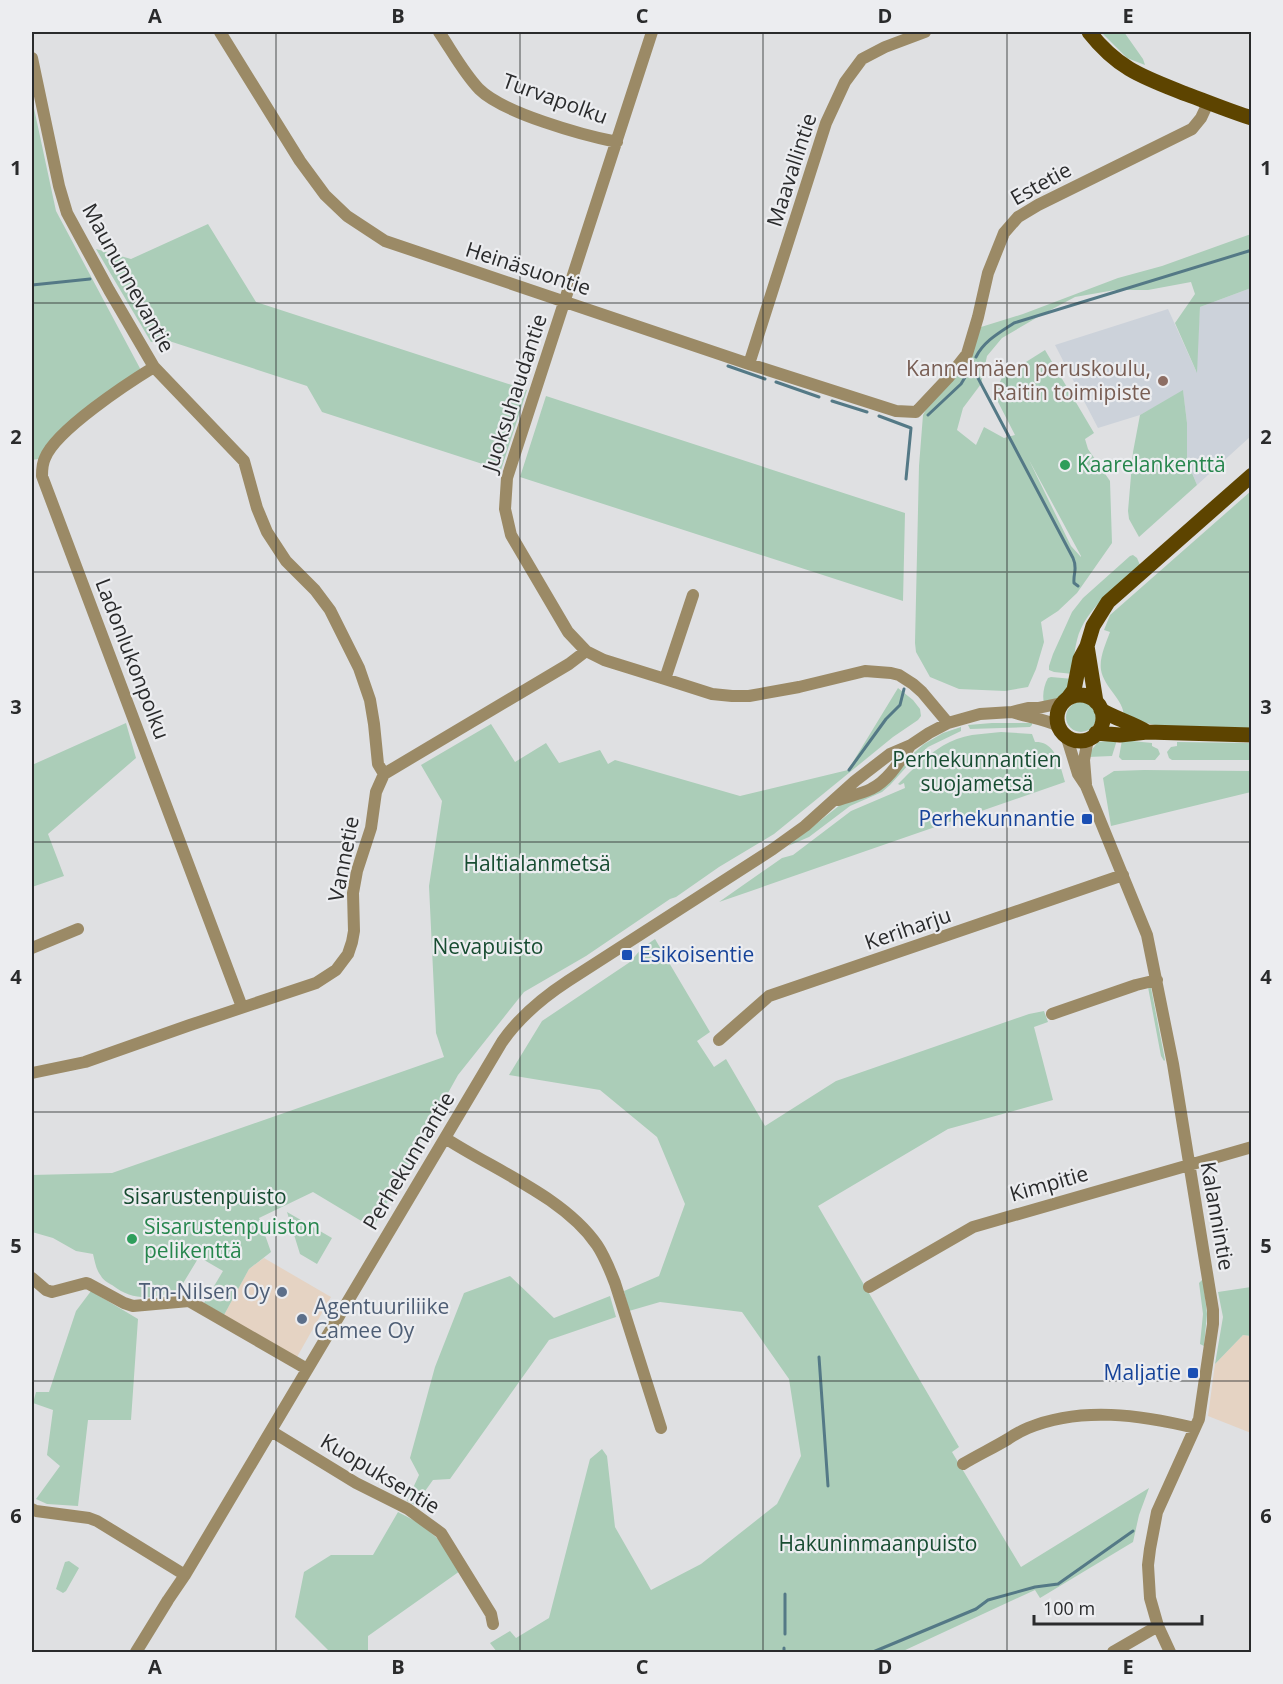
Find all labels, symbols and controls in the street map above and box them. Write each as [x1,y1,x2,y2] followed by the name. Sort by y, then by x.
[148,2,162,29] text: A
[391,2,405,29] text: B
[636,2,649,29] text: C
[878,2,892,29] text: D
[1122,2,1134,29] text: E
[499,66,612,130] street label: Turvapolku
[760,109,823,230] street label: Maavallintie
[10,154,22,181] text: 1
[1260,154,1272,181] text: 1
[1005,155,1076,211] street label: Estetie
[76,198,181,357] street label: Maununnevantie
[462,235,595,301] street label: Heinäsuontie
[475,310,553,477] street label: Juoksuhaudantie
[906,354,1151,406] place label: Kannelmäen peruskoulu, Raitin toimipiste
[1156,374,1170,388] marker: Kannelmäen peruskoulu, Raitin toimipiste
[10,423,22,450] text: 2
[1260,423,1272,450] text: 2
[1077,450,1226,478] place label: Kaarelankenttä
[1058,458,1072,472] marker: Kaarelankenttä
[89,574,177,743] street label: Ladonlukonpolku
[10,693,22,720] text: 3
[1260,693,1272,720] text: 3
[892,745,1062,797] park label: Perhekunnantien suojametsä
[919,804,1075,832] place label: Perhekunnantie
[1080,812,1094,826] marker: Perhekunnantie
[321,814,365,904] street label: Vannetie
[463,849,611,877] park label: Haltialanmetsä
[861,900,955,956] street label: Keriharju
[433,932,543,960] park label: Nevapuisto
[639,940,754,968] place label: Esikoisentie
[620,948,634,962] marker: Esikoisentie
[10,963,22,990] text: 4
[1260,963,1272,990] text: 4
[356,1086,460,1235] street label: Perhekunnantie
[1006,1159,1091,1208] street label: Kimpitie
[1195,1159,1241,1272] street label: Kalannintie
[123,1182,287,1210] park label: Sisarustenpuisto
[144,1212,320,1264] place label: Sisarustenpuiston pelikenttä
[10,1232,22,1259] text: 5
[125,1232,139,1246] marker: Sisarustenpuiston pelikenttä
[1260,1232,1272,1259] text: 5
[139,1277,270,1305] place label: Tm-Nilsen Oy
[275,1285,289,1299] marker: Tm-Nilsen Oy
[314,1292,449,1344] place label: Agentuuriliike Camee Oy
[295,1312,309,1326] marker: Agentuuriliike Camee Oy
[1104,1358,1181,1386] place label: Maljatie
[1186,1366,1200,1380] marker: Maljatie
[316,1427,445,1520] street label: Kuopuksentie
[10,1502,22,1529] text: 6
[1260,1502,1272,1529] text: 6
[779,1529,977,1557] park label: Hakuninmaanpuisto
[1034,1588,1202,1626] scale bar
[1043,1596,1095,1620] text: 100 m
[148,1653,162,1680] text: A
[391,1653,405,1680] text: B
[636,1653,649,1680] text: C
[878,1653,892,1680] text: D
[1122,1653,1134,1680] text: E

